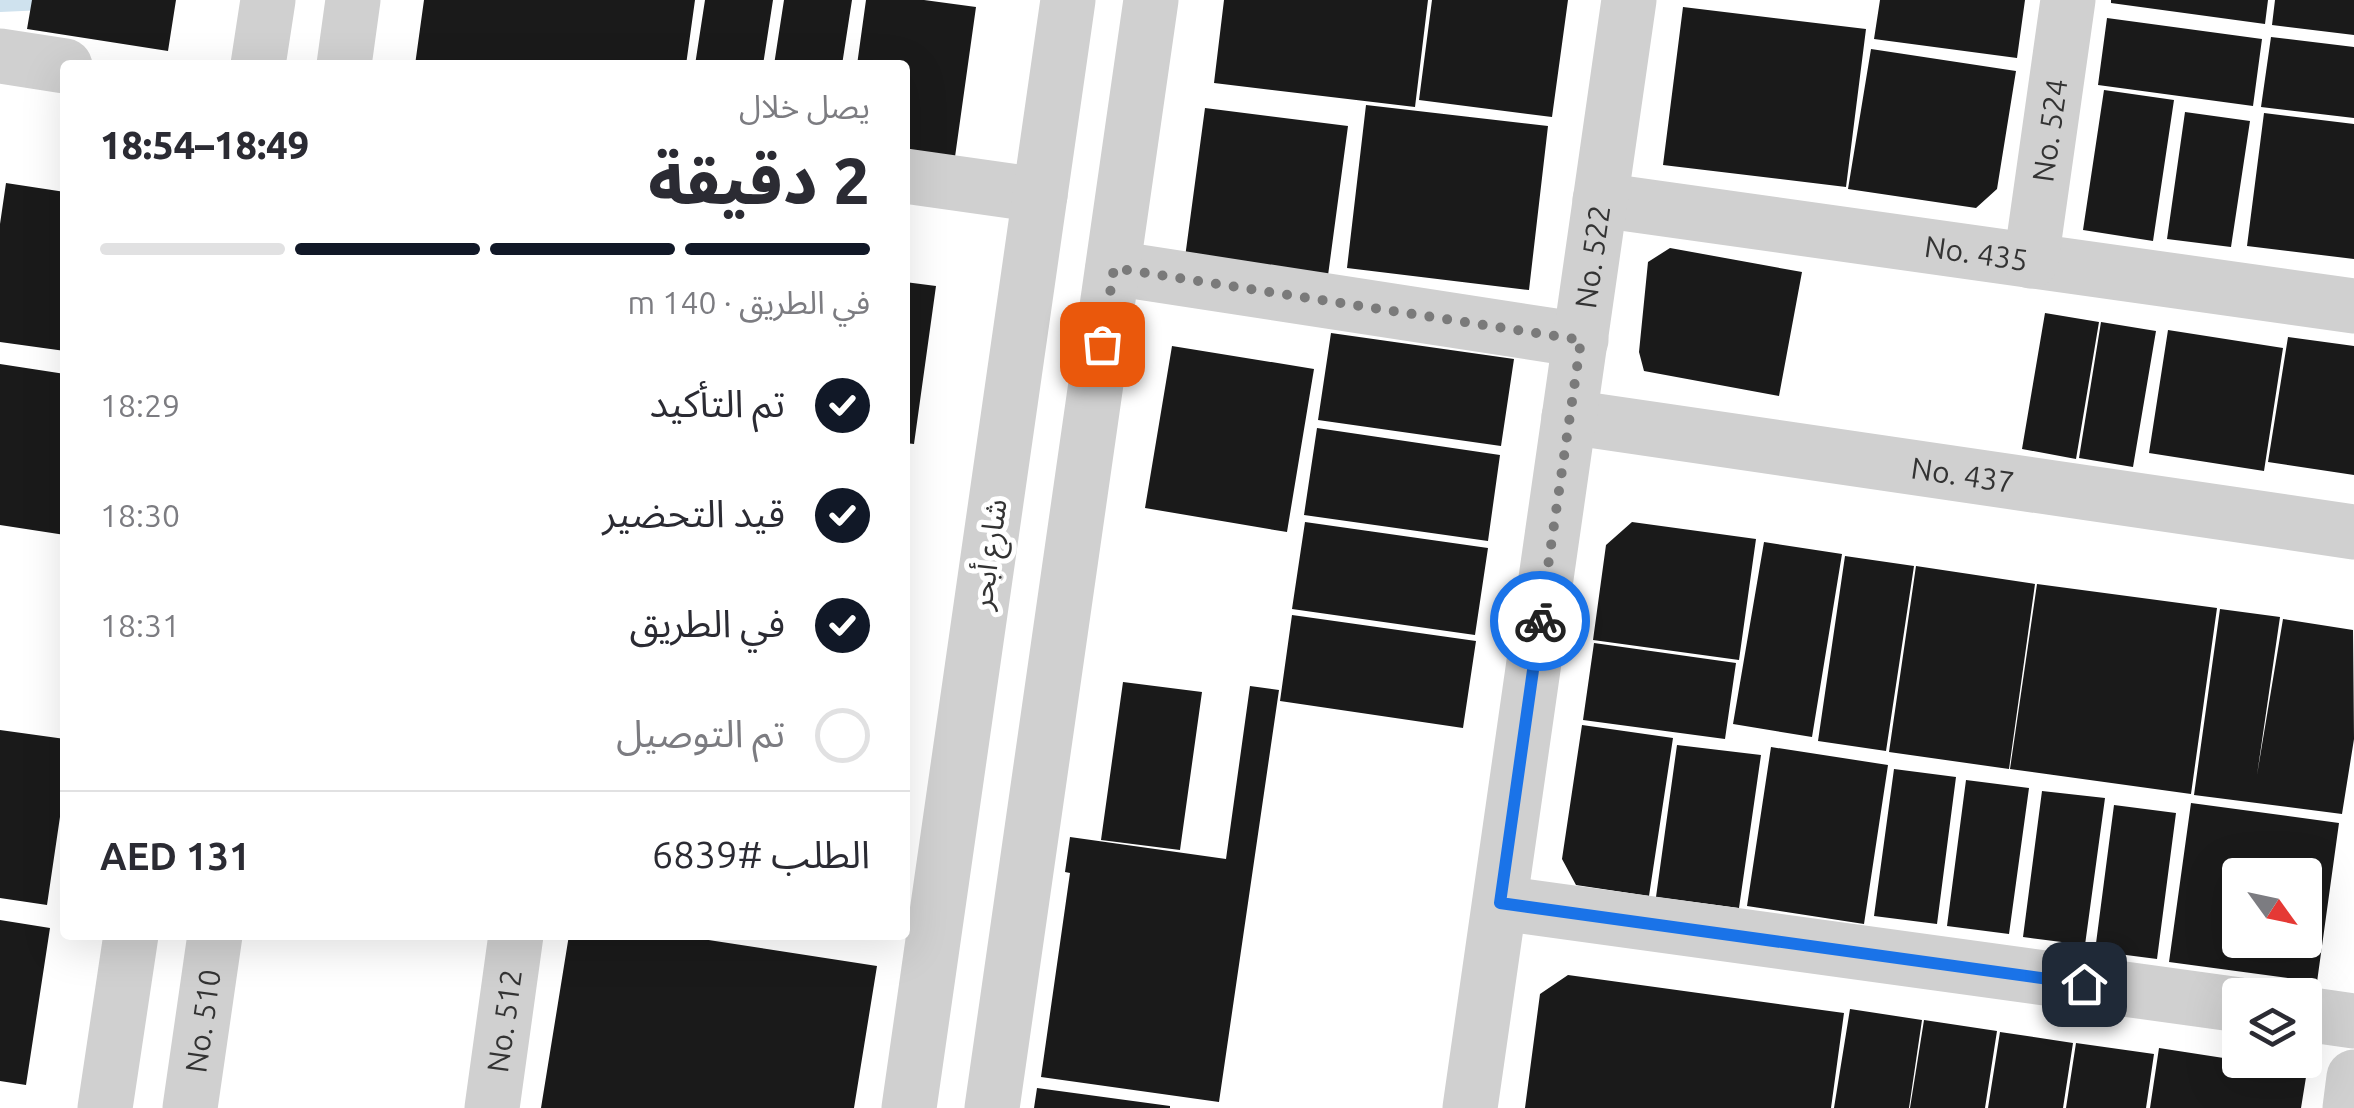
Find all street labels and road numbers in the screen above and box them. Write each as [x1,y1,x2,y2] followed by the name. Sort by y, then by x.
[2025,76,2074,184] street label: No. 524
[1568,203,1616,311] street label: No. 522
[1922,229,2030,277] street label: No. 435
[1909,450,2017,499] street label: No. 437
[962,496,1019,613] street label: شارع أبحر
[178,967,227,1075] street label: No. 510
[480,967,528,1075] street label: No. 512

